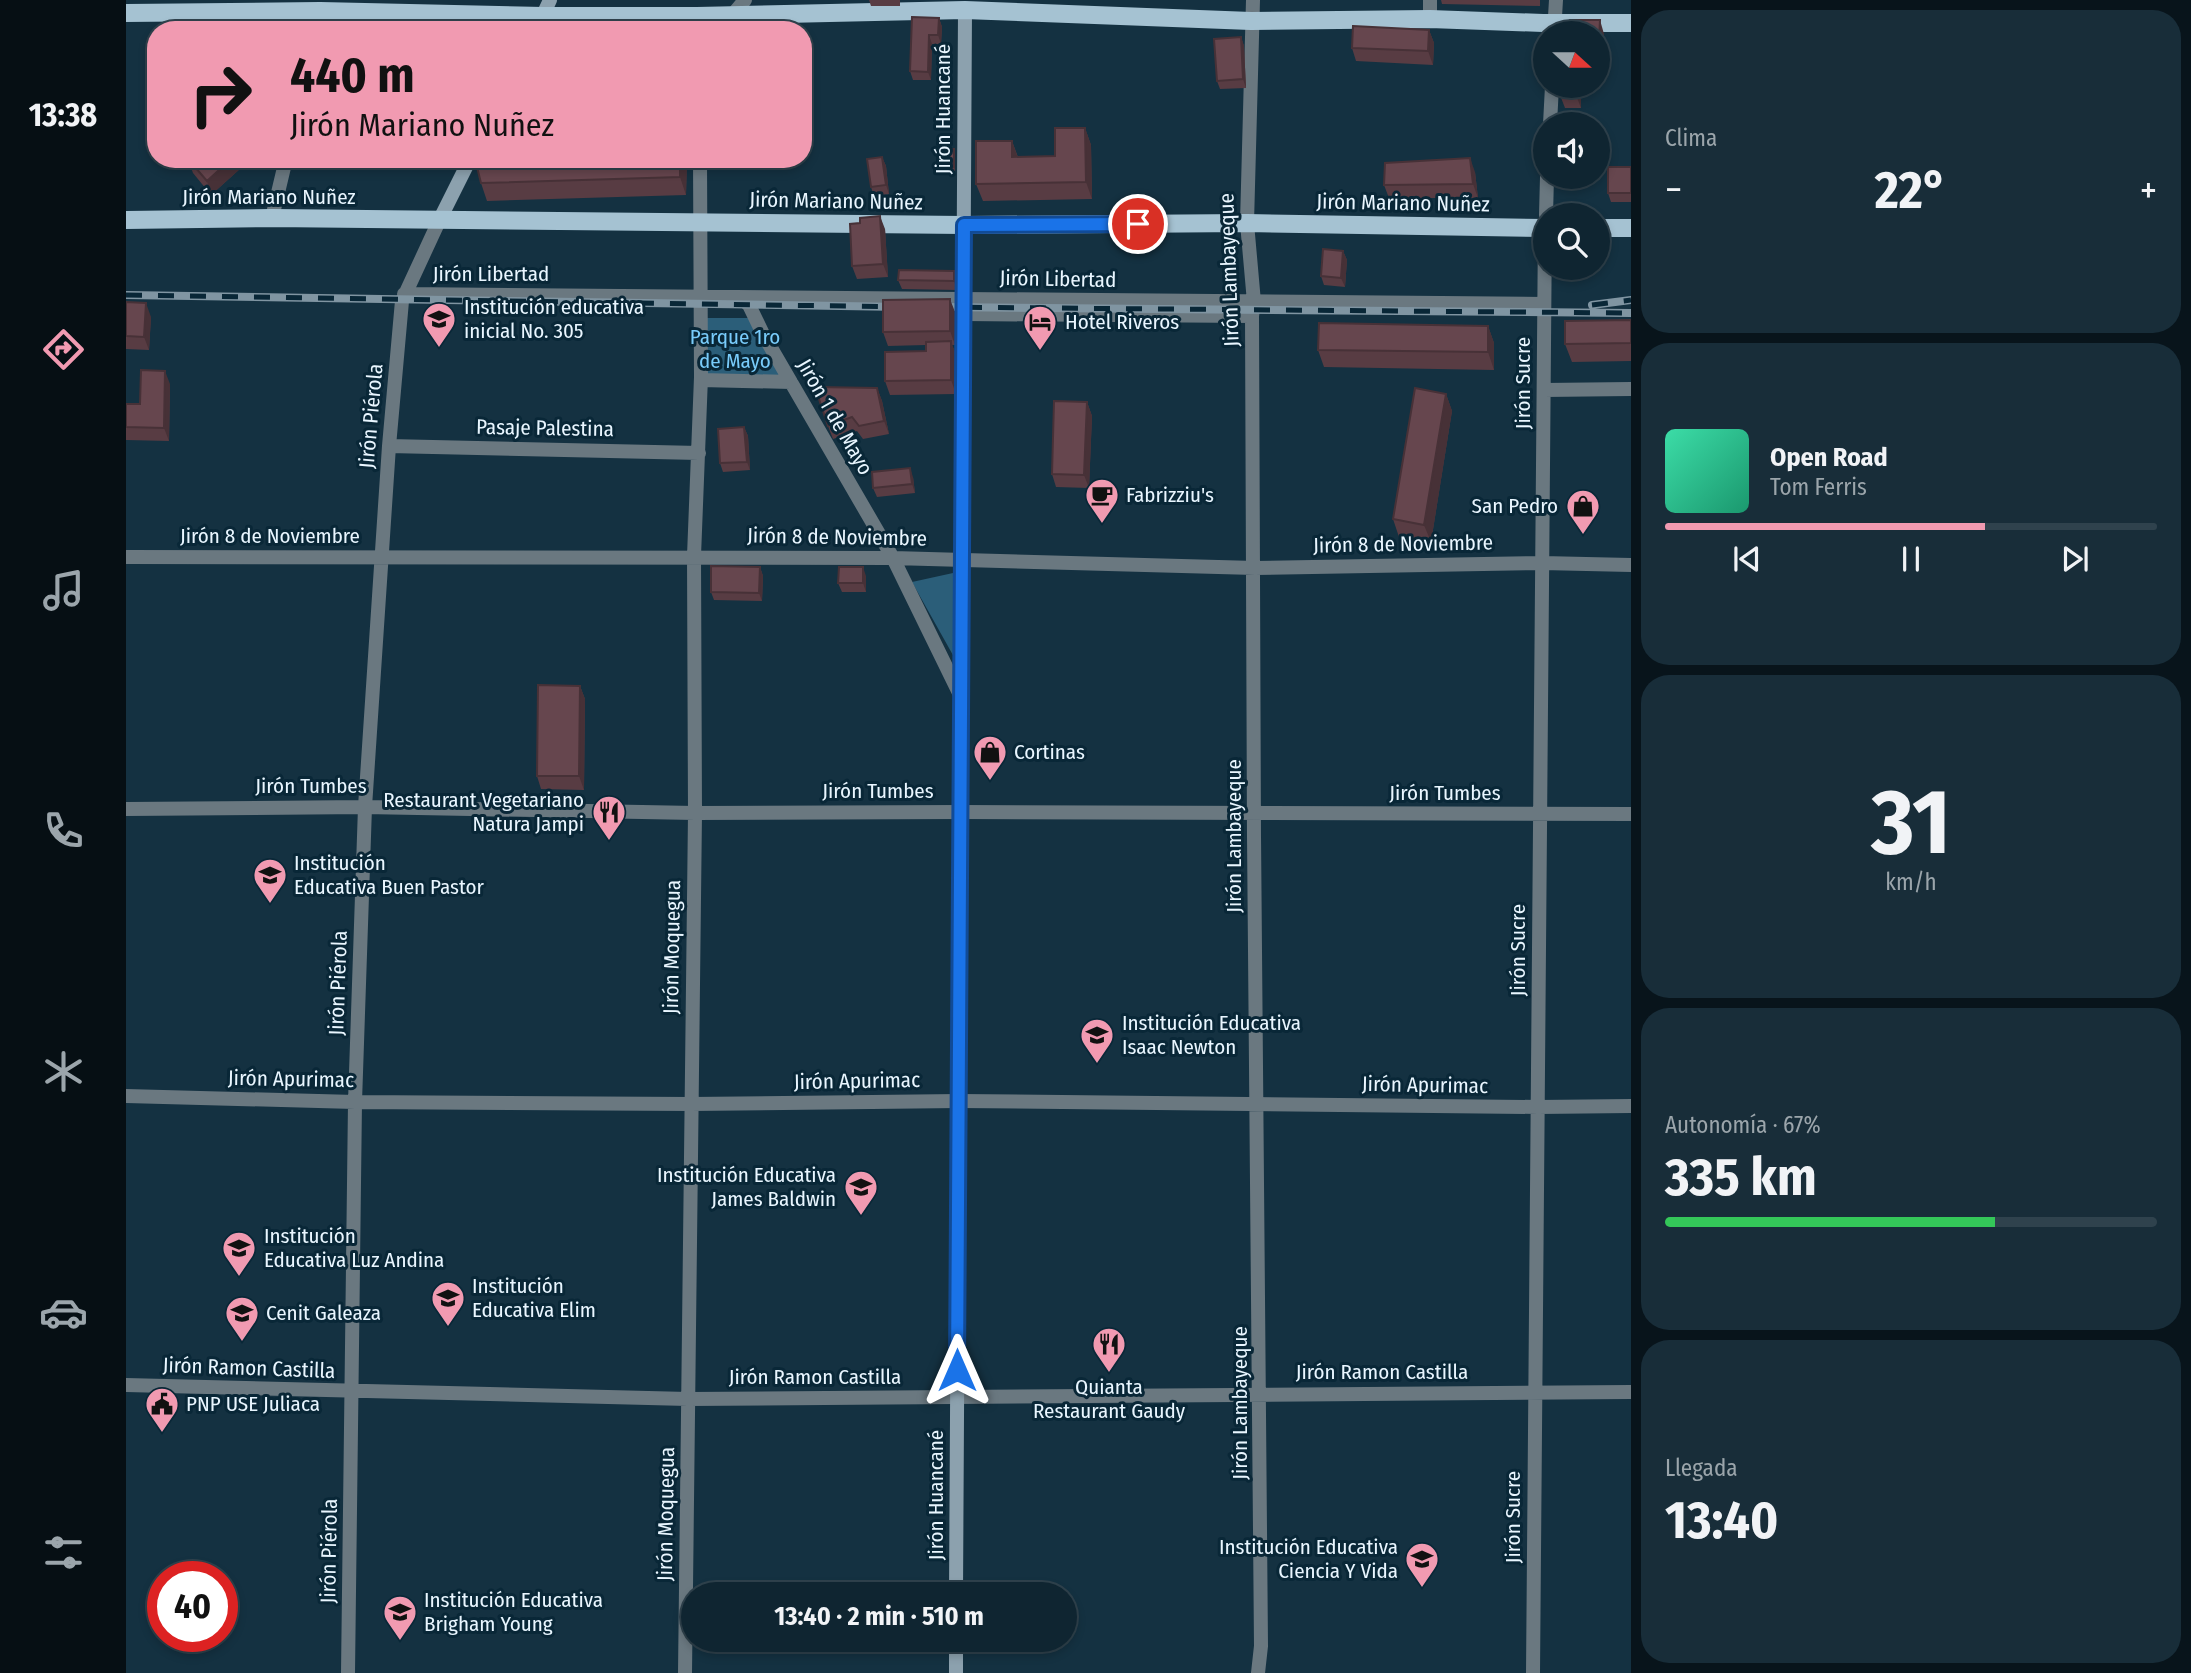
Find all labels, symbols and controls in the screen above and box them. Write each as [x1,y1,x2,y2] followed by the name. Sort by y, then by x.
[1533,21,1610,98] north arrow
[1533,21,1610,280] map controls
[930,44,956,174] street label: Jirón Huancané
[290,46,415,105] text: 440 m
[175,49,266,140] icon: right
[29,96,97,134] text: 13:38
[290,106,554,144] text: Jirón Mariano Nuñez
[1533,112,1610,189] button: sound
[1665,124,1717,152] text: Clima
[1875,159,1947,222] text: 22°
[1665,167,1682,213] text: −
[2140,167,2157,213] text: +
[182,184,356,210] street label: Jirón Mariano Nuñez
[749,186,923,216] street label: Jirón Mariano Nuñez
[1316,188,1490,218] street label: Jirón Mariano Nuñez
[1213,193,1245,347] street label: Jirón Lambayeque
[1108,194,1168,254] pin
[1533,203,1610,280] button: search
[1119,205,1157,243] icon: arrive
[433,261,549,287] street label: Jirón Libertad
[1000,265,1116,293] street label: Jirón Libertad
[464,294,644,344] place label: Institución educativa inicial No. 305
[420,300,458,349] school or university icon: Institución educativa inicial No. 305
[1021,303,1059,352] hotel icon: Hotel Riveros
[1065,309,1179,335] place label: Hotel Riveros
[690,324,780,374] park label: Parque 1ro de Mayo
[39,325,88,374] icon: directions
[1510,337,1536,429] street label: Jirón Sucre
[791,354,879,480] street label: Jirón 1 de Mayo
[353,363,389,469] street label: Jirón Piérola
[476,414,614,442] street label: Pasaje Palestina
[1770,442,1888,473] text: Open Road
[1770,473,1867,501] text: Tom Ferris
[1083,476,1121,525] cafe icon: Fabrizziu's
[1126,482,1214,508] place label: Fabrizziu's
[1564,487,1602,536] shop icon: San Pedro
[1472,493,1558,519] place label: San Pedro
[747,522,927,552] street label: Jirón 8 de Noviembre
[180,523,360,549] street label: Jirón 8 de Noviembre
[1313,529,1493,559] street label: Jirón 8 de Noviembre
[1728,540,1766,578] icon: previous
[1892,540,1930,578] icon: pause
[2056,540,2094,578] icon: next
[39,566,88,615] icon: music
[971,733,1009,782] shop icon: Cortinas
[1014,739,1085,765] place label: Cortinas
[1221,759,1247,913] street label: Jirón Lambayeque
[1871,768,1951,877] text: 31
[255,773,367,799] street label: Jirón Tumbes
[822,778,934,804] street label: Jirón Tumbes
[1389,780,1501,806] street label: Jirón Tumbes
[383,787,584,837] place label: Restaurant Vegetariano Natura Jampi
[590,793,628,842] restaurant icon: Restaurant Vegetariano Natura Jampi
[39,806,88,855] icon: phone
[294,850,485,900] place label: Institución Educativa Buen Pastor
[251,856,289,905] school or university icon: Institución Educativa Buen Pastor
[1885,868,1937,896] text: km/h
[658,880,686,1014] street label: Jirón Moquegua
[1505,904,1531,996] street label: Jirón Sucre
[323,930,353,1036] street label: Jirón Piérola
[1122,1010,1301,1060] place label: Institución Educativa Isaac Newton
[1078,1016,1116,1065] school or university icon: Institución Educativa Isaac Newton
[39,1047,88,1096] icon: climate
[228,1065,354,1093] street label: Jirón Apurimac
[794,1067,920,1095] street label: Jirón Apurimac
[1362,1071,1488,1099] street label: Jirón Apurimac
[1665,1111,1821,1139] text: Autonomía · 67%
[1665,1146,1817,1209] text: 335 km
[657,1162,836,1212] place label: Institución Educativa James Baldwin
[842,1168,880,1217] school or university icon: Institución Educativa James Baldwin
[264,1223,444,1273] place label: Institución Educativa Luz Andina
[220,1229,258,1278] school or university icon: Institución Educativa Luz Andina
[472,1273,596,1323] place label: Institución Educativa Elim
[429,1279,467,1328] school or university icon: Institución Educativa Elim
[39,1288,88,1337] icon: car
[223,1294,261,1343] school or university icon: Cenit Galeaza
[266,1300,381,1326] place label: Cenit Galeaza
[1090,1325,1128,1374] restaurant icon: Quianta Restaurant Gaudy
[1227,1326,1253,1480] street label: Jirón Lambayeque
[920,1333,994,1407] position arrow
[162,1352,336,1384] street label: Jirón Ramon Castilla
[1296,1359,1468,1385] street label: Jirón Ramon Castilla
[729,1364,901,1390] street label: Jirón Ramon Castilla
[1033,1374,1186,1424] place label: Quianta Restaurant Gaudy
[143,1385,181,1434] public building icon: PNP USE Juliaca
[186,1391,320,1417] place label: PNP USE Juliaca
[923,1430,949,1560] street label: Jirón Huancané
[652,1447,680,1581] street label: Jirón Moquegua
[1665,1454,1737,1482] text: Llegada
[1500,1471,1526,1563] street label: Jirón Sucre
[1665,1489,1778,1552] text: 13:40
[315,1498,343,1604] street label: Jirón Piérola
[39,1528,88,1577] icon: filters
[1219,1534,1398,1584] place label: Institución Educativa Ciencia Y Vida
[1403,1540,1441,1589] school or university icon: Institución Educativa Ciencia Y Vida
[147,1561,238,1652] speed limit sign: 40
[424,1587,603,1637] place label: Institución Educativa Brigham Young
[381,1593,419,1642] school or university icon: Institución Educativa Brigham Young
[774,1601,984,1632] text: 13:40 · 2 min · 510 m

